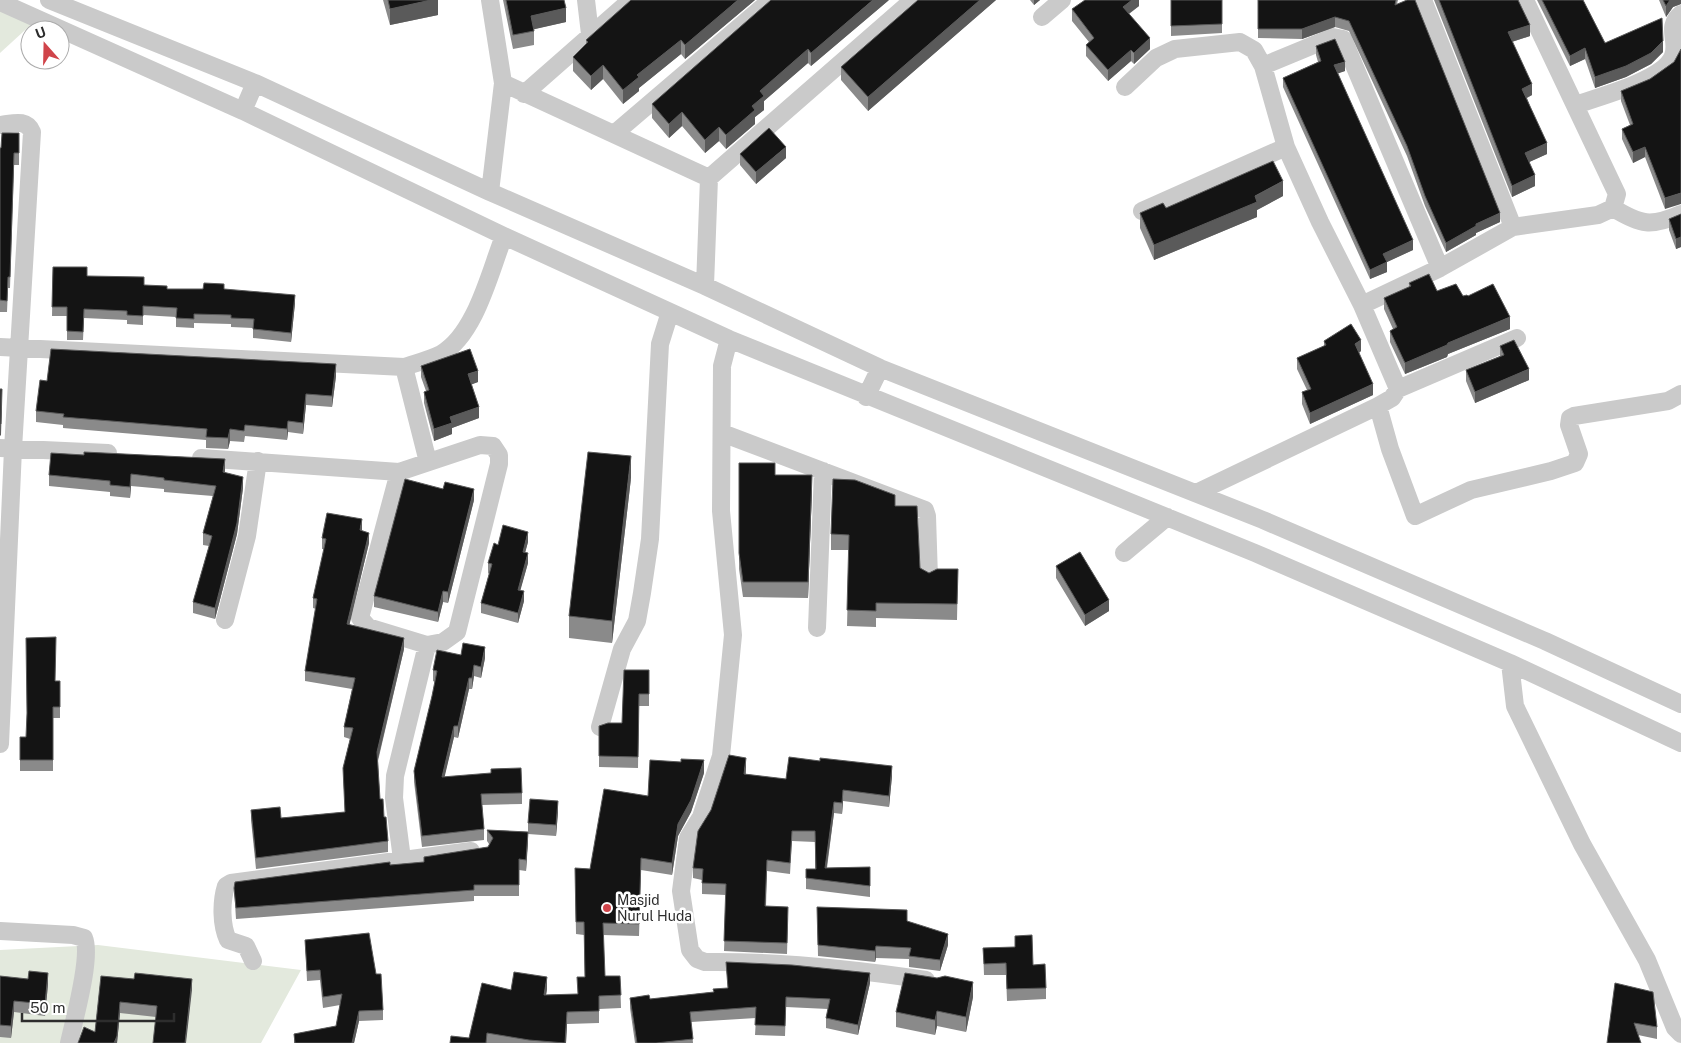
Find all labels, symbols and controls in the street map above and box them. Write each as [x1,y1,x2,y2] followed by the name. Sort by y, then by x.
[20,20,70,70] north arrow
[33,24,48,42] text: U
[617,892,692,924] place label: Masjid Nurul Huda
[601,902,613,914] marker: Masjid Nurul Huda
[22,990,175,1022] scale bar
[30,999,65,1016] text: 50 m

